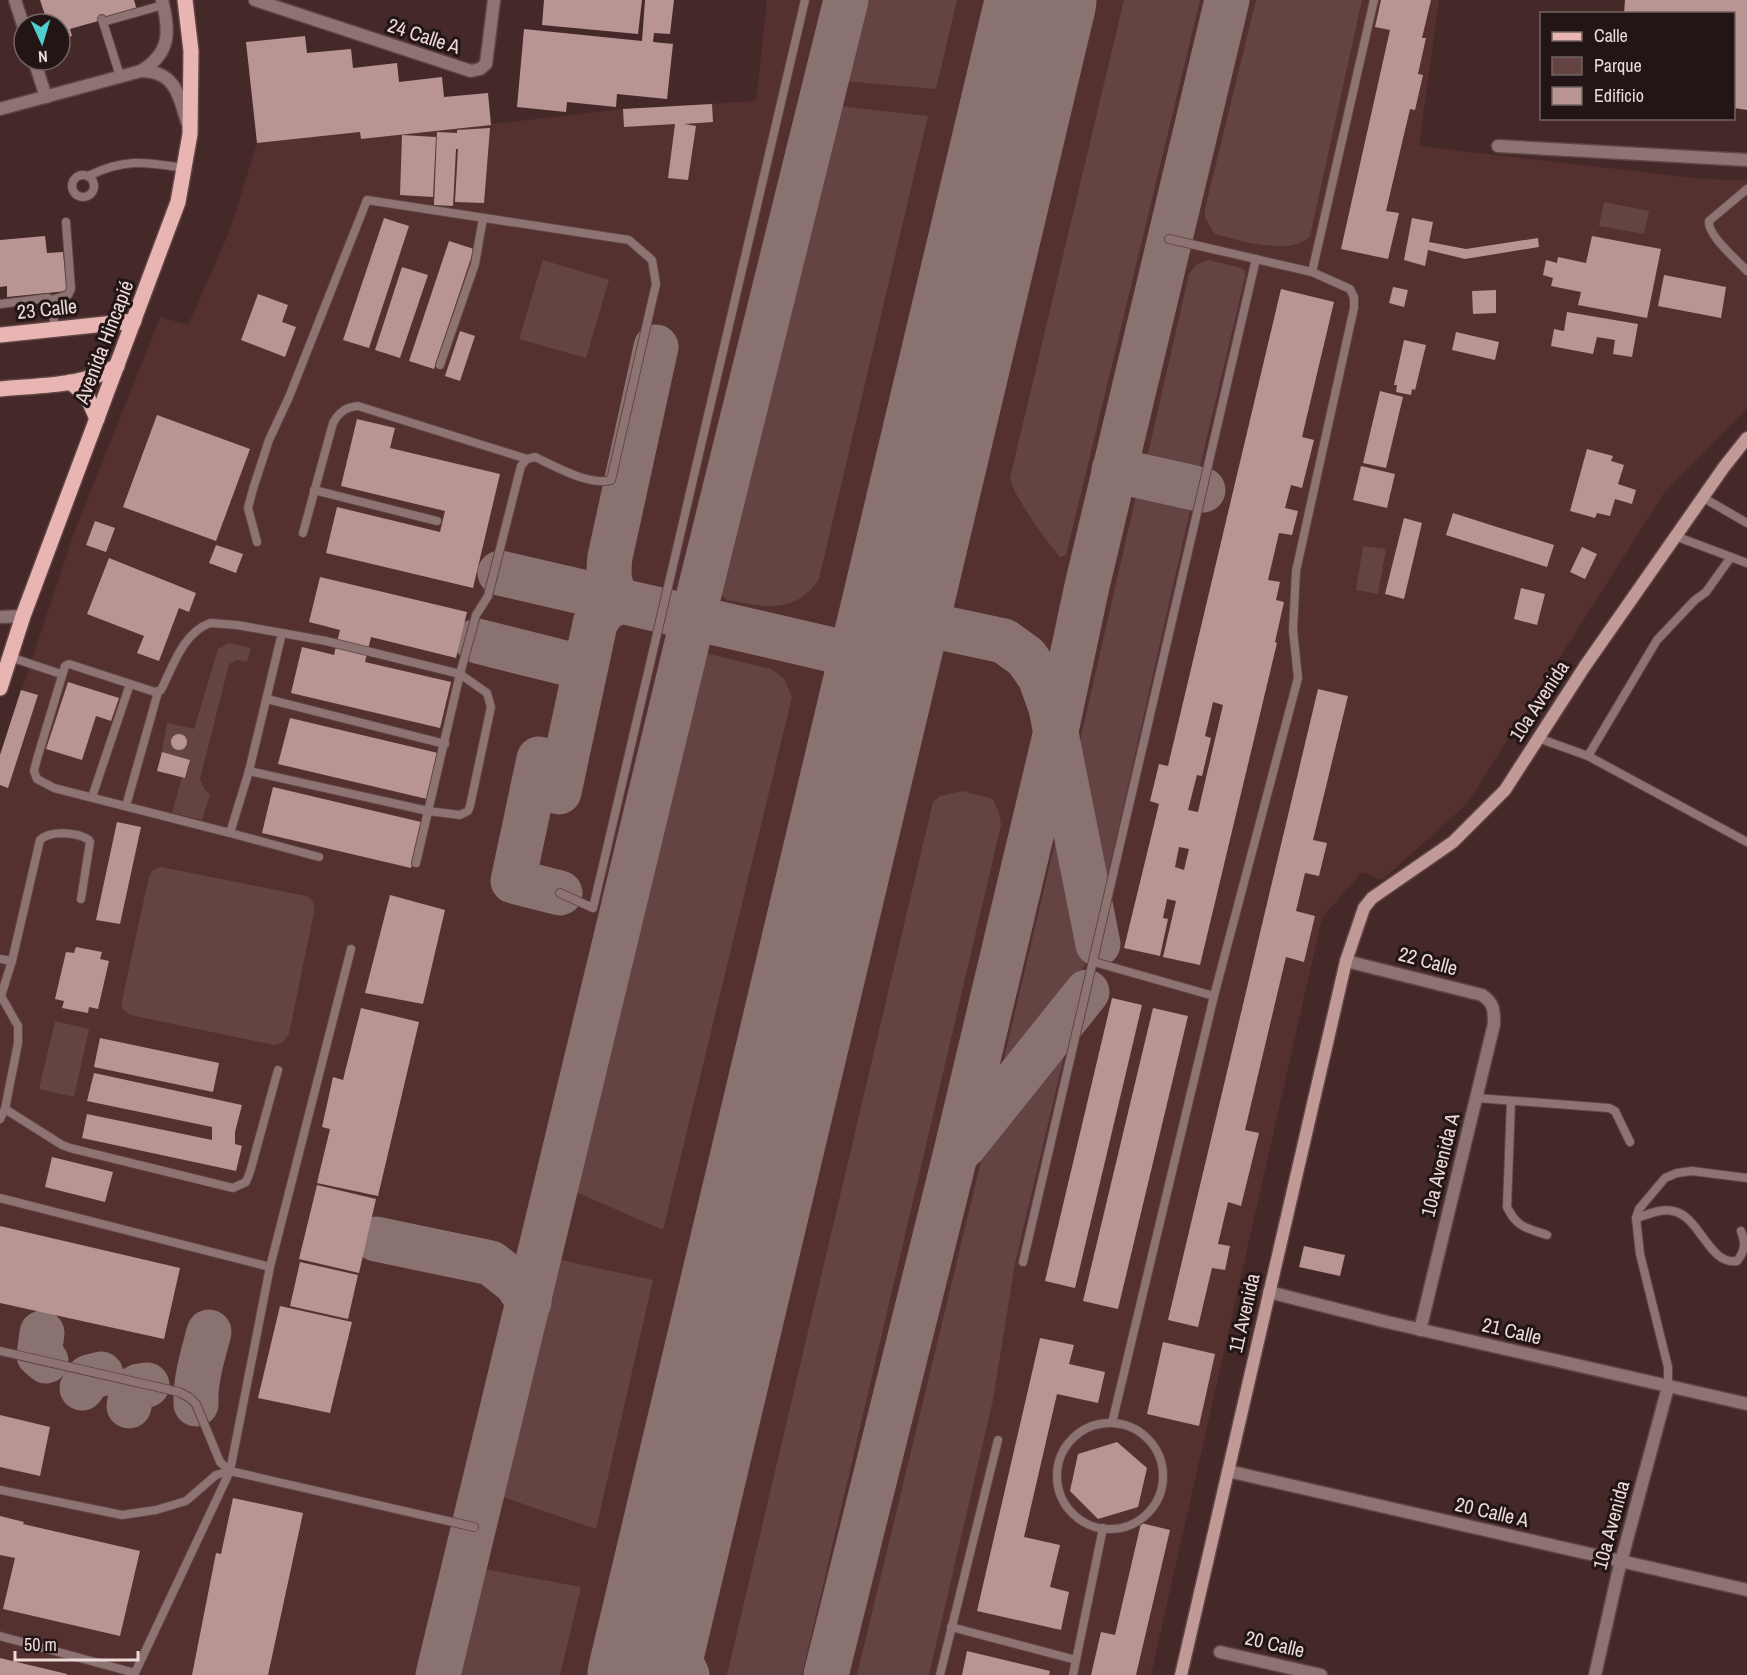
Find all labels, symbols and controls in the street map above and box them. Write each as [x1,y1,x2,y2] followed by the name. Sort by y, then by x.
[384,11,464,60] street label: 24 Calle A
[12,12,72,72] north arrow
[1540,12,1735,120] legend
[1594,23,1628,48] text: Calle
[38,46,49,68] text: N
[1594,53,1642,78] text: Parque
[1594,83,1644,108] text: Edificio
[67,276,139,408] street label: Avenida Hincapié
[16,292,78,325] street label: 23 Calle
[1502,655,1575,746] street label: 10a Avenida
[1396,940,1461,981] street label: 22 Calle
[1414,1110,1465,1219] street label: 10a Avenida A
[1221,1271,1266,1355] street label: 11 Avenida
[1480,1311,1544,1350] street label: 21 Calle
[1586,1477,1635,1572] street label: 10a Avenida
[1453,1490,1532,1533] street label: 20 Calle A
[15,1624,138,1662] scale bar
[1243,1624,1307,1663] street label: 20 Calle
[24,1632,57,1657] text: 50 m

